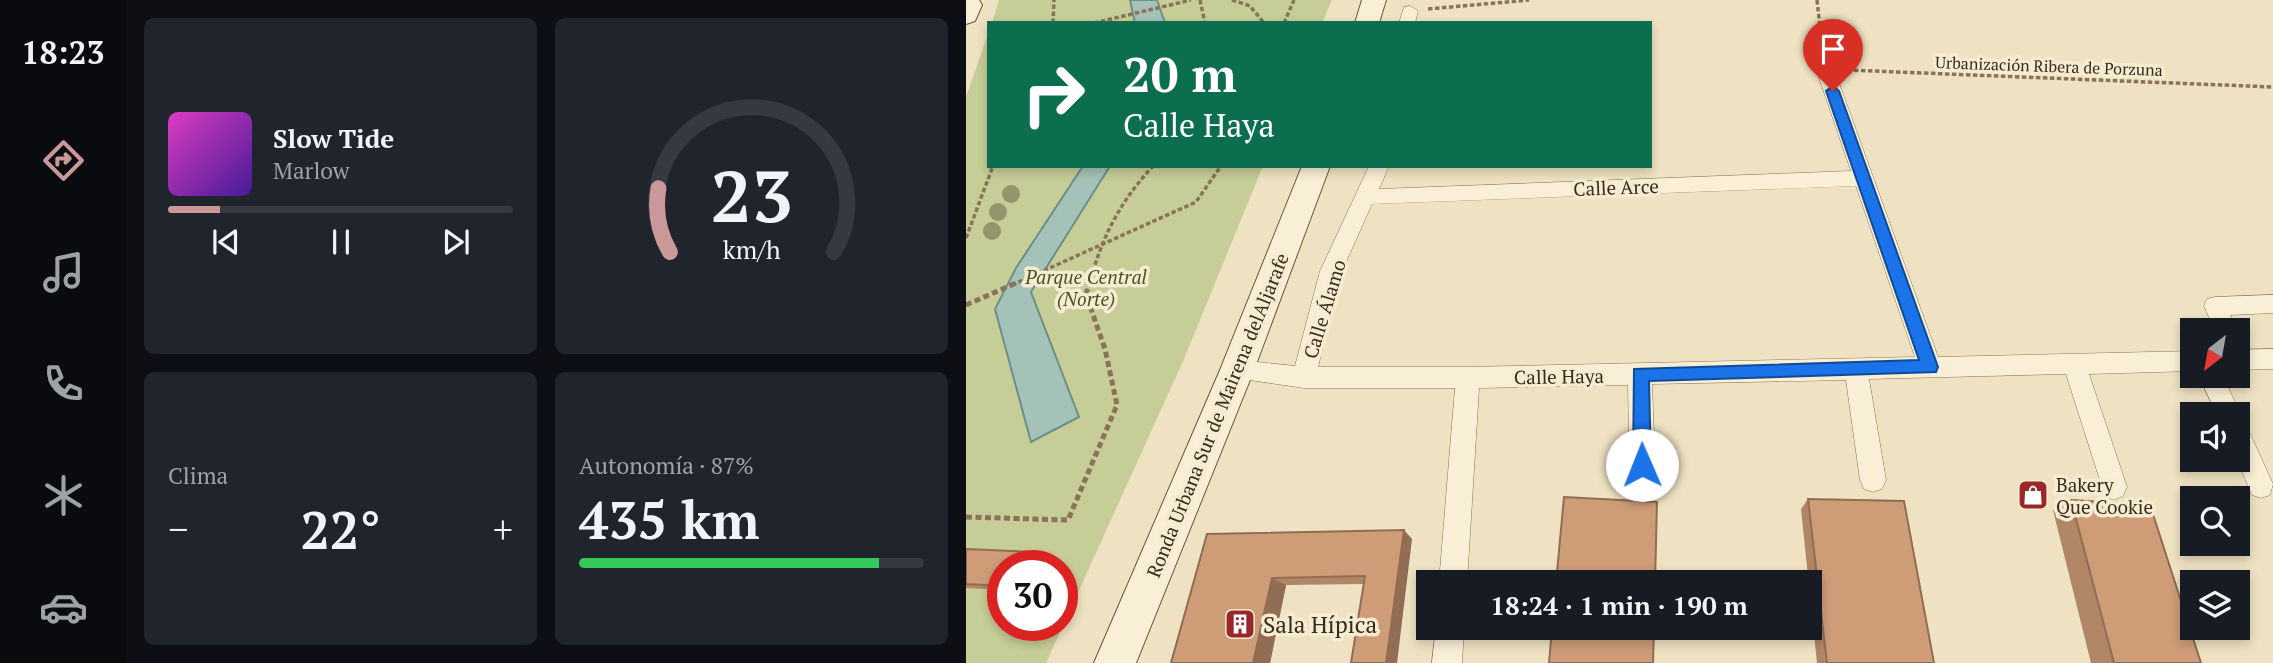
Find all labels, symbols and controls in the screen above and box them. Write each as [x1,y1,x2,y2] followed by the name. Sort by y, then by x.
[1803,19,1863,91] pin
[1814,30,1852,68] icon: arrive
[21,31,105,73] text: 18:23
[1123,41,1237,106] text: 20 m
[1008,49,1099,140] icon: right
[1935,51,2163,81] street label: Urbanización Ribera de Porzuna
[1123,104,1275,146] text: Calle Haya
[273,121,394,155] text: Slow Tide
[39,136,88,185] icon: directions
[710,147,793,244] text: 23
[273,155,350,186] text: Marlow
[1573,173,1659,201] street label: Calle Arce
[207,223,245,261] icon: previous
[322,223,360,261] icon: pause
[437,223,475,261] icon: next
[723,233,781,266] text: km/h
[39,248,88,297] icon: music
[1140,249,1294,581] street label: Ronda Urbana Sur de Mairena delAljarafe
[1297,256,1351,362] street label: Calle Álamo
[1024,264,1148,311] park label: Parque Central (Norte)
[2180,318,2250,388] north arrow
[2180,318,2250,640] map controls
[39,359,88,408] icon: phone
[1514,363,1605,389] street label: Calle Haya
[2180,402,2250,472] button: sound
[1605,428,1679,502] position arrow
[579,450,754,481] text: Autonomía · 87%
[168,460,228,491] text: Clima
[39,471,88,520] icon: climate
[2056,472,2153,519] place label: Bakery Que Cookie
[2016,478,2050,512] shop icon: Bakery Que Cookie
[579,485,760,554] text: 435 km
[2180,486,2250,556] button: search
[300,495,381,564] text: 22°
[168,504,188,554] text: −
[493,504,513,554] text: +
[987,550,1078,641] speed limit sign: 30
[2180,570,2250,640] button: layers
[39,583,88,632] icon: car
[1490,588,1748,622] text: 18:24 · 1 min · 190 m
[1223,607,1257,641] building icon: Sala Hípica
[1263,609,1377,640] place label: Sala Hípica

